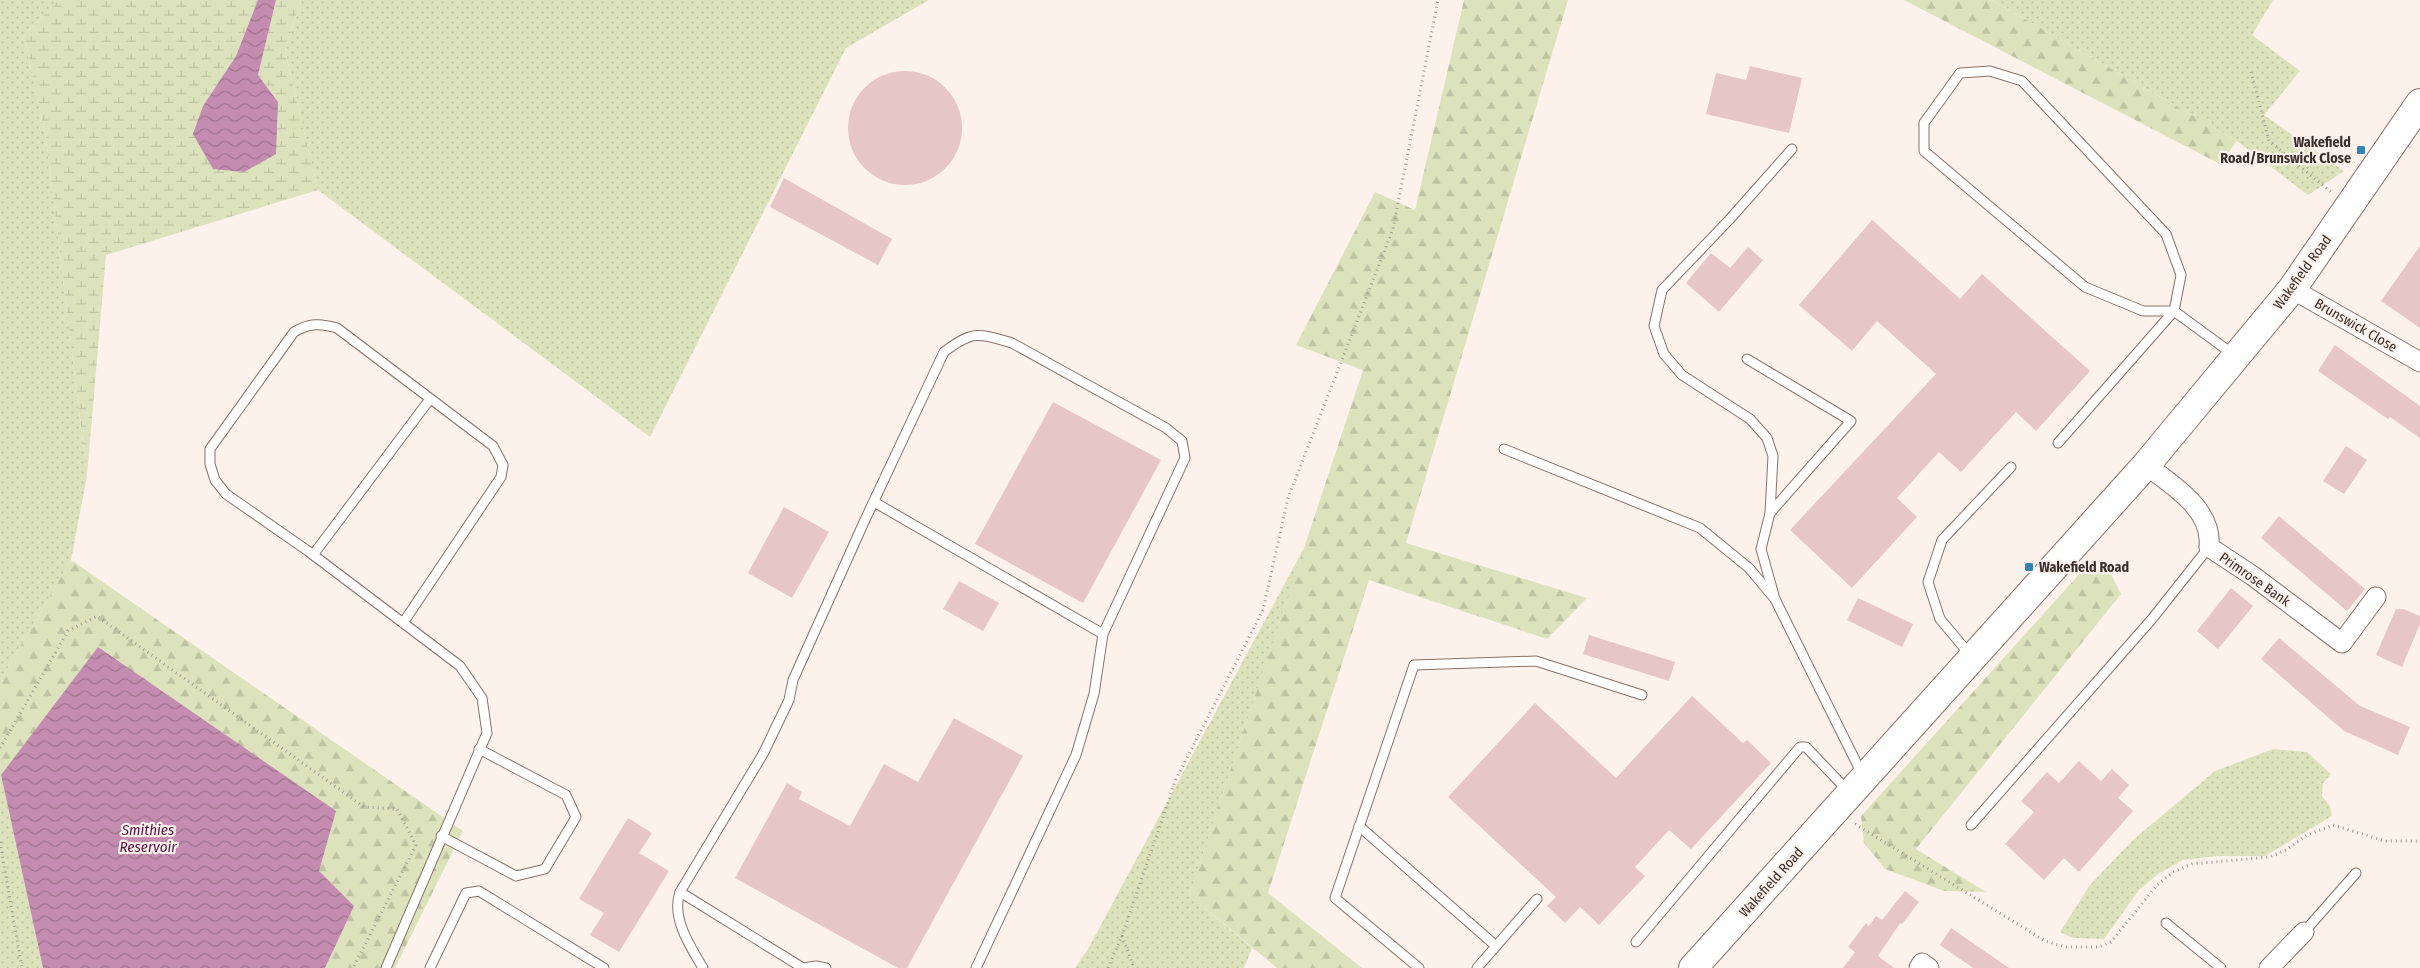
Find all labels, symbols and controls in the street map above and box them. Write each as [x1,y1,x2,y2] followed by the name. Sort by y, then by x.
[2220,134,2351,167] place label: Wakefield Road/Brunswick Close
[2355,144,2367,156] marker: Wakefield Road/Brunswick Close
[2270,232,2335,313] street label: Wakefield Road
[2311,295,2400,356] street label: Brunswick Close
[2216,549,2294,610] street label: Primrose Bank
[2039,559,2129,576] place label: Wakefield Road
[2023,561,2035,573] marker: Wakefield Road
[119,821,177,856] water label: Smithies Reservoir
[1736,844,1807,921] street label: Wakefield Road

